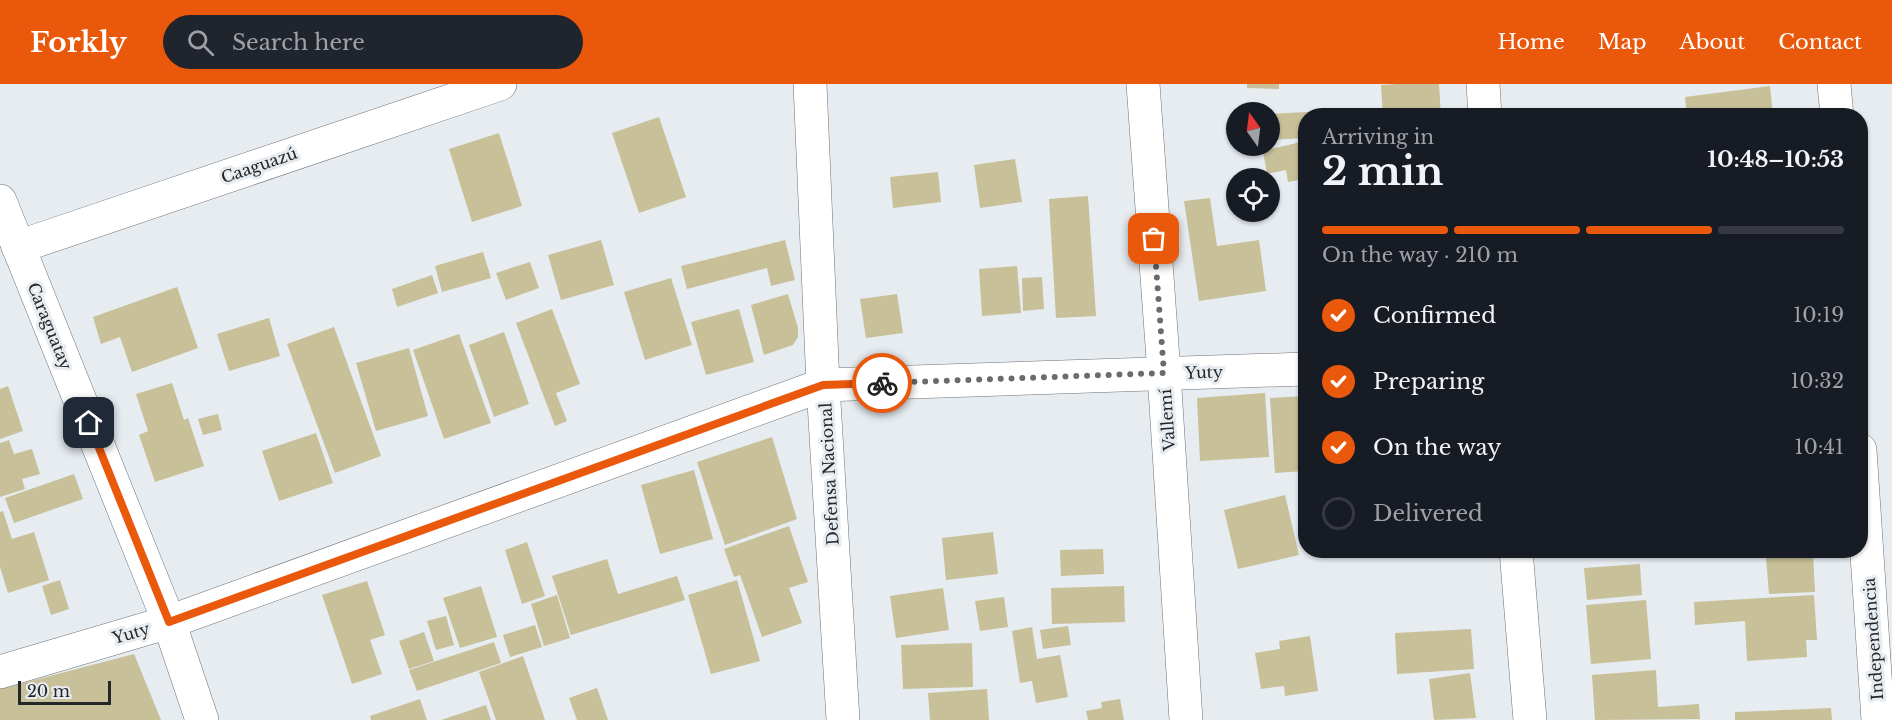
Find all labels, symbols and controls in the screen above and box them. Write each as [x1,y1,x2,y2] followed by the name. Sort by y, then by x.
[163,15,583,69] search box
[30,25,127,60] text: Forkly
[184,26,217,59] icon: search
[232,29,365,56] text: Search here
[1498,29,1565,55] text: Home
[1598,29,1646,55] text: Map
[1679,29,1745,55] text: About
[1778,29,1862,55] text: Contact
[1226,102,1280,156] north arrow
[1226,102,1280,222] map controls
[1322,125,1434,149] text: Arriving in
[218,143,300,187] street label: Caaguazú
[1707,146,1844,173] text: 10:48–10:53
[1322,147,1443,196] text: 2 min
[1226,168,1280,222] button: locate
[1128,213,1179,264] pin
[1137,222,1170,255] icon: bag
[1322,243,1518,267] text: On the way · 210 m
[23,280,77,373] street label: Caraguatay
[1322,299,1355,332] icon: check
[1373,302,1496,329] text: Confirmed
[1793,303,1844,327] text: 10:19
[852,353,912,413] courier
[1184,361,1224,383] street label: Yuty
[1322,365,1355,398] icon: check
[866,367,899,400] icon: bike
[1373,368,1484,395] text: Preparing
[1790,369,1844,393] text: 10:32
[1155,388,1179,453] street label: Vallemí
[63,397,114,448] pin
[815,402,843,546] street label: Defensa Nacional
[72,406,105,439] icon: home
[1322,431,1355,464] icon: check
[1373,434,1501,461] text: On the way
[1794,435,1844,459] text: 10:41
[1373,500,1483,527] text: Delivered
[1859,577,1887,701] street label: Independencia
[109,618,153,648] street label: Yuty
[18,678,111,706] scale bar
[27,681,70,701] text: 20 m

